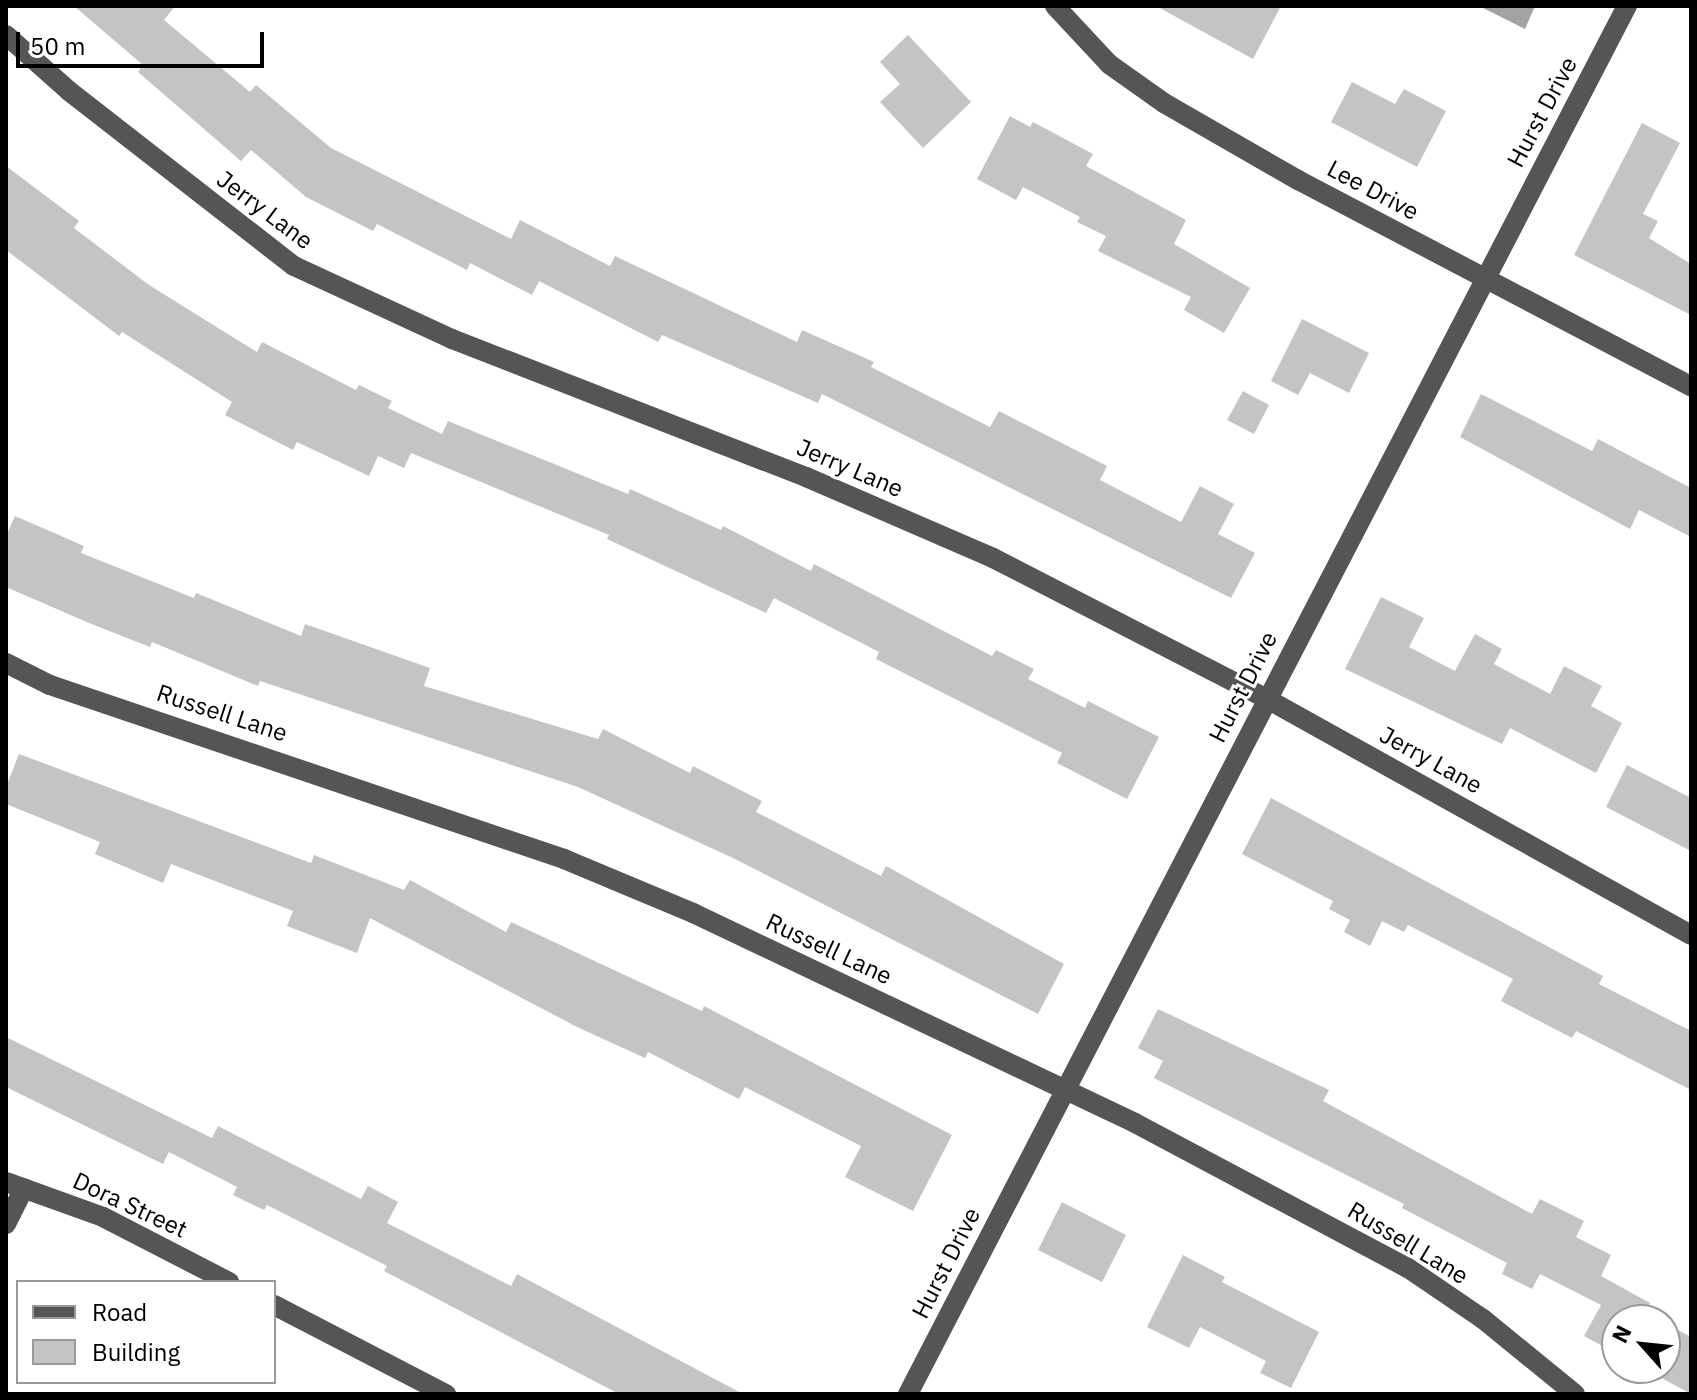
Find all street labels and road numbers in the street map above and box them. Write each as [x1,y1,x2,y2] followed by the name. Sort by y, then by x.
[1501,52,1583,172] street label: Hurst Drive
[1322,154,1424,226] street label: Lee Drive
[211,165,319,255] street label: Jerry Lane
[793,433,907,503] street label: Jerry Lane
[1203,627,1283,747] street label: Hurst Drive
[153,678,291,748] street label: Russell Lane
[1375,720,1487,800] street label: Jerry Lane
[761,907,897,991] street label: Russell Lane
[68,1166,192,1244] street label: Dora Street
[1342,1196,1474,1290] street label: Russell Lane
[906,1203,986,1323] street label: Hurst Drive

